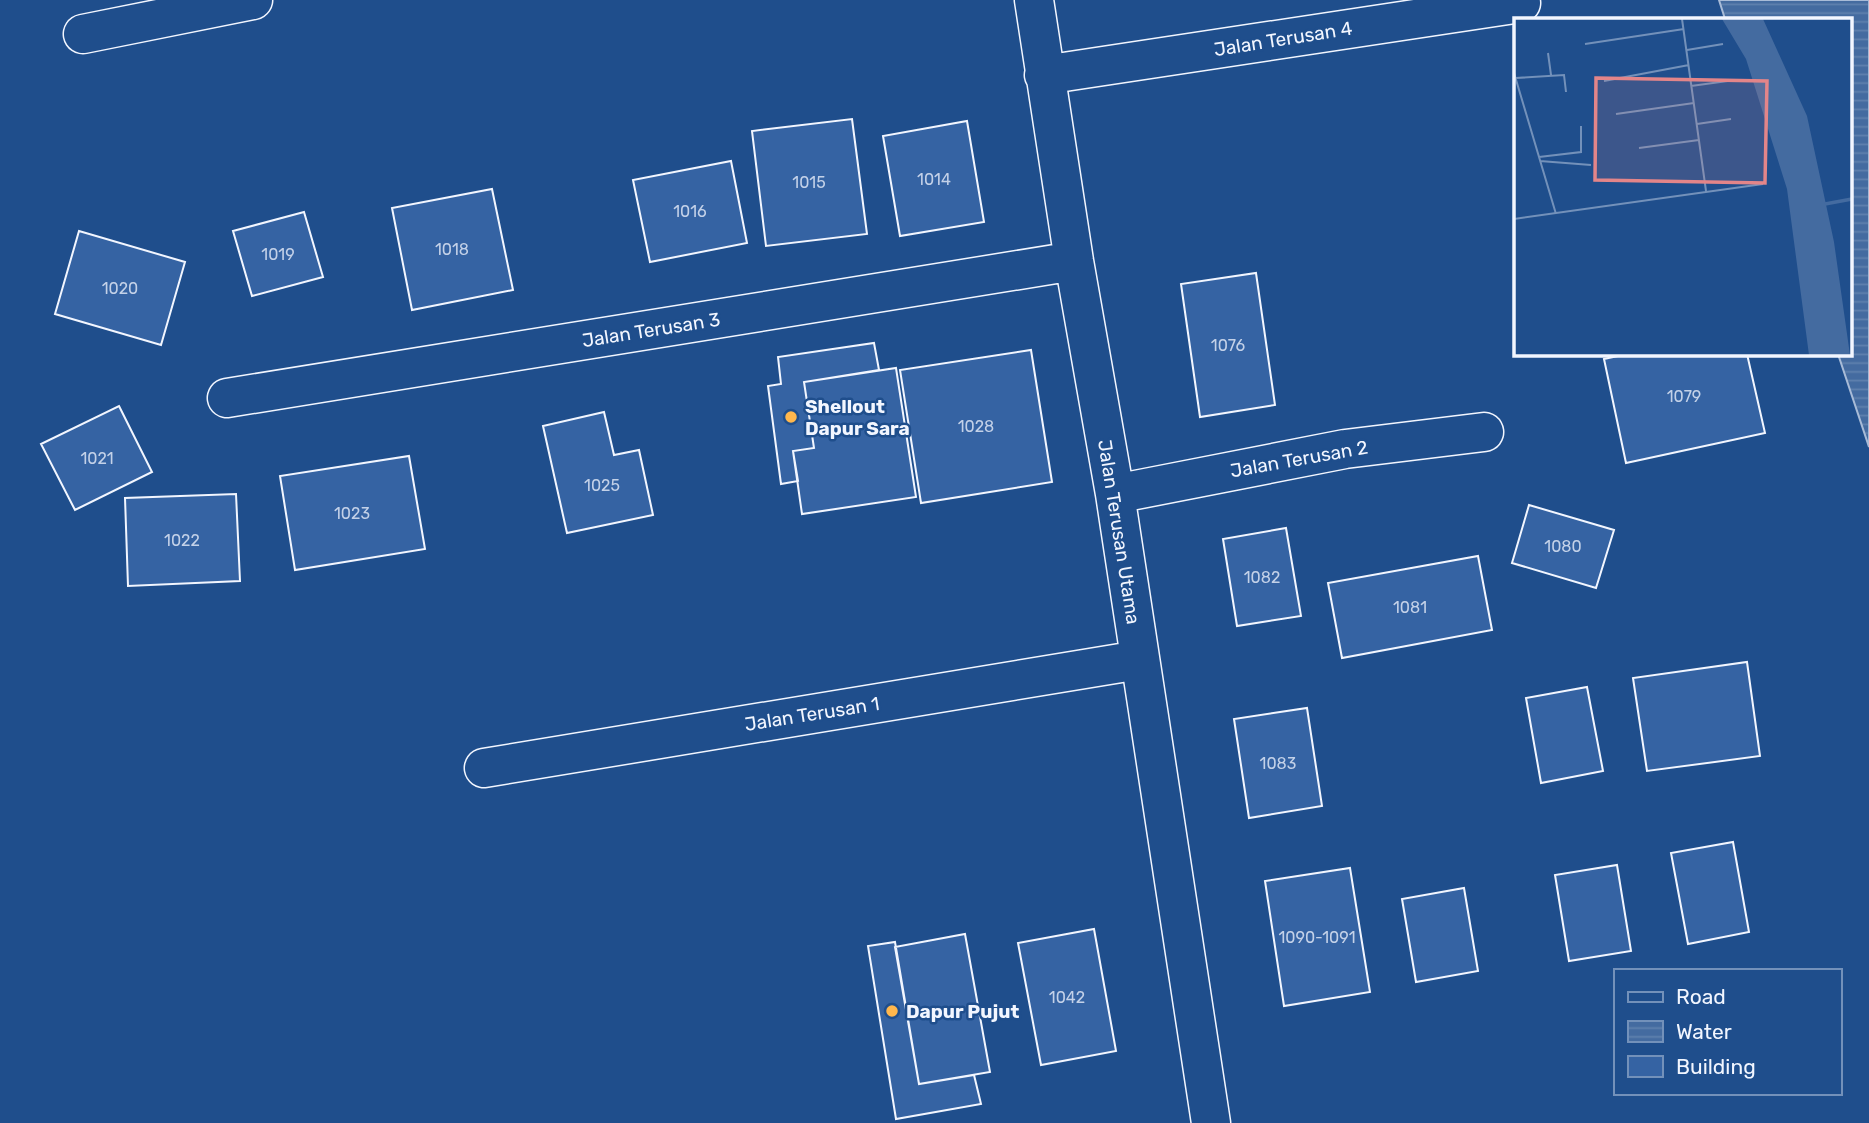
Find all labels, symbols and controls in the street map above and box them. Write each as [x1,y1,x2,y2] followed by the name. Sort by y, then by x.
[1212,17,1354,61] street label: Jalan Terusan 4
[1514,18,1852,355] inset map
[917,170,951,189] house number: 1014
[792,173,826,192] house number: 1015
[673,202,707,221] house number: 1016
[435,240,469,259] house number: 1018
[261,245,295,264] house number: 1019
[102,279,138,298] house number: 1020
[580,308,722,352] street label: Jalan Terusan 3
[1211,336,1246,355] house number: 1076
[1667,387,1701,406] house number: 1079
[805,395,910,440] place label: Shellout Dapur Sara
[783,409,799,425] marker: Shellout Dapur Sara
[958,417,994,436] house number: 1028
[1228,436,1370,482] street label: Jalan Terusan 2
[1093,438,1145,626] street label: Jalan Terusan Utama
[80,449,114,468] house number: 1021
[584,476,620,495] house number: 1025
[334,504,370,523] house number: 1023
[164,531,200,550] house number: 1022
[1544,537,1582,556] house number: 1080
[1244,568,1280,587] house number: 1082
[1393,598,1427,617] house number: 1081
[743,692,881,736] street label: Jalan Terusan 1
[1260,754,1296,773] house number: 1083
[1278,928,1356,947] house number: 1090-1091
[1614,969,1841,1095] legend
[1676,984,1726,1009] text: Road
[1049,988,1085,1007] house number: 1042
[906,1000,1019,1023] place label: Dapur Pujut
[884,1003,900,1019] marker: Dapur Pujut
[1676,1019,1732,1044] text: Water
[1676,1054,1756,1079] text: Building

